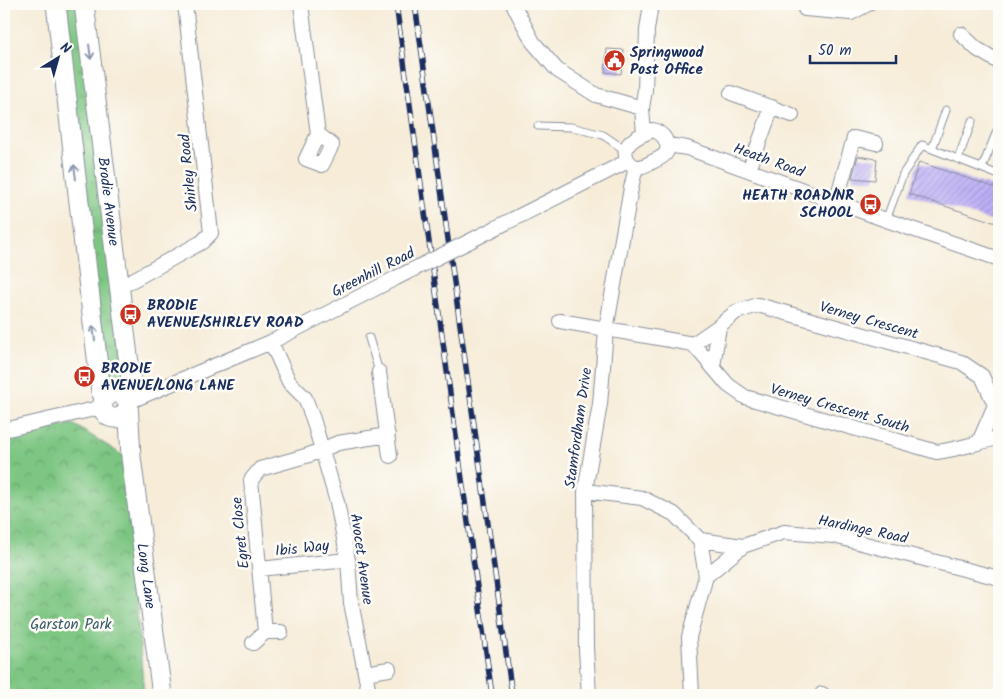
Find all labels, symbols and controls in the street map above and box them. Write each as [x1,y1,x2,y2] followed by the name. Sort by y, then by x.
[32,32,82,82] north arrow
[810,32,897,64] scale bar
[55,37,75,60] text: N
[818,39,852,63] text: 50 m
[630,41,705,82] place label: Springwood Post Office
[85,44,95,60] one-way arrow
[602,49,626,73] public building icon: Springwood Post Office
[173,132,205,213] street label: Shirley Road
[730,137,808,185] street label: Heath Road
[90,156,125,248] street label: Brodie Avenue
[70,164,80,180] one-way arrow
[742,184,854,225] place label: HEATH ROAD/NR SCHOOL
[858,192,882,216] bus stop icon: HEATH ROAD/NR SCHOOL
[328,241,420,304] street label: Greenhill Road
[147,294,304,335] place label: BRODIE AVENUE/SHIRLEY ROAD
[816,295,921,347] street label: Verney Crescent
[119,302,143,326] bus stop icon: BRODIE AVENUE/SHIRLEY ROAD
[89,326,99,342] one-way arrow
[101,357,235,398] place label: BRODIE AVENUE/LONG LANE
[73,365,97,389] bus stop icon: BRODIE AVENUE/LONG LANE
[559,366,599,490] street label: Stamfordham Drive
[767,378,912,440] street label: Verney Crescent South
[225,496,257,570] street label: Egret Close
[816,509,910,551] street label: Hardinge Road
[343,512,379,606] street label: Avocet Avenue
[274,534,331,564] street label: Ibis Way
[129,542,162,611] street label: Long Lane
[30,613,113,637] park label: Garston Park

